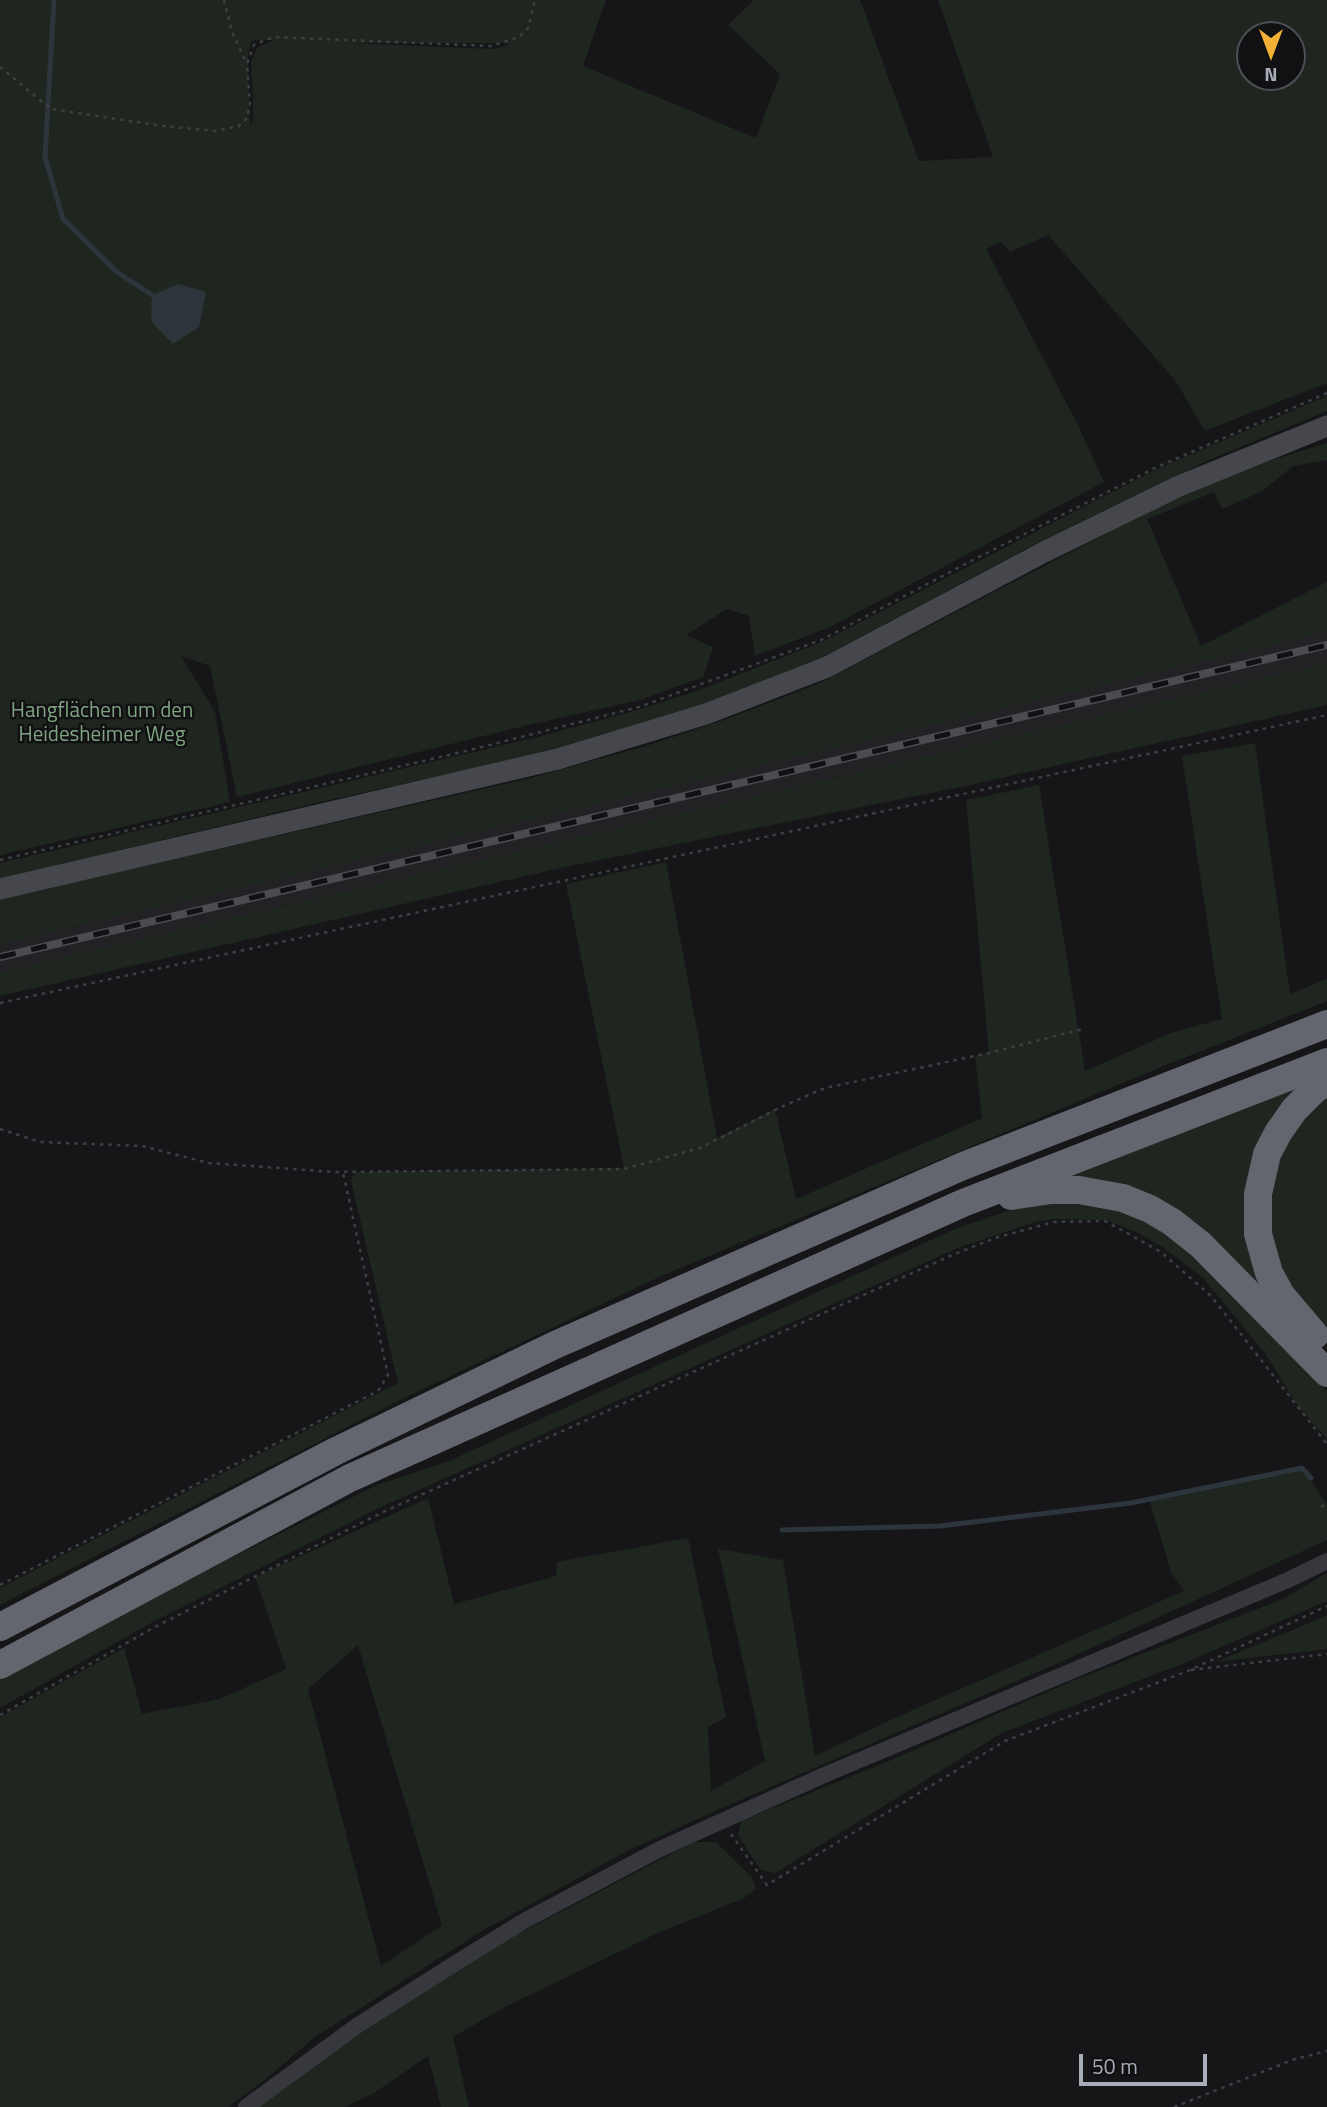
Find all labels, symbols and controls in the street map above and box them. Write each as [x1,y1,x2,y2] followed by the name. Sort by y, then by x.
[1236,21,1306,91] north arrow
[1264,61,1278,90] text: N
[11,699,193,749] park label: Hangflächen um den Heidesheimer Weg
[1082,2040,1210,2084] scale bar
[1092,2050,1138,2082] text: 50 m

